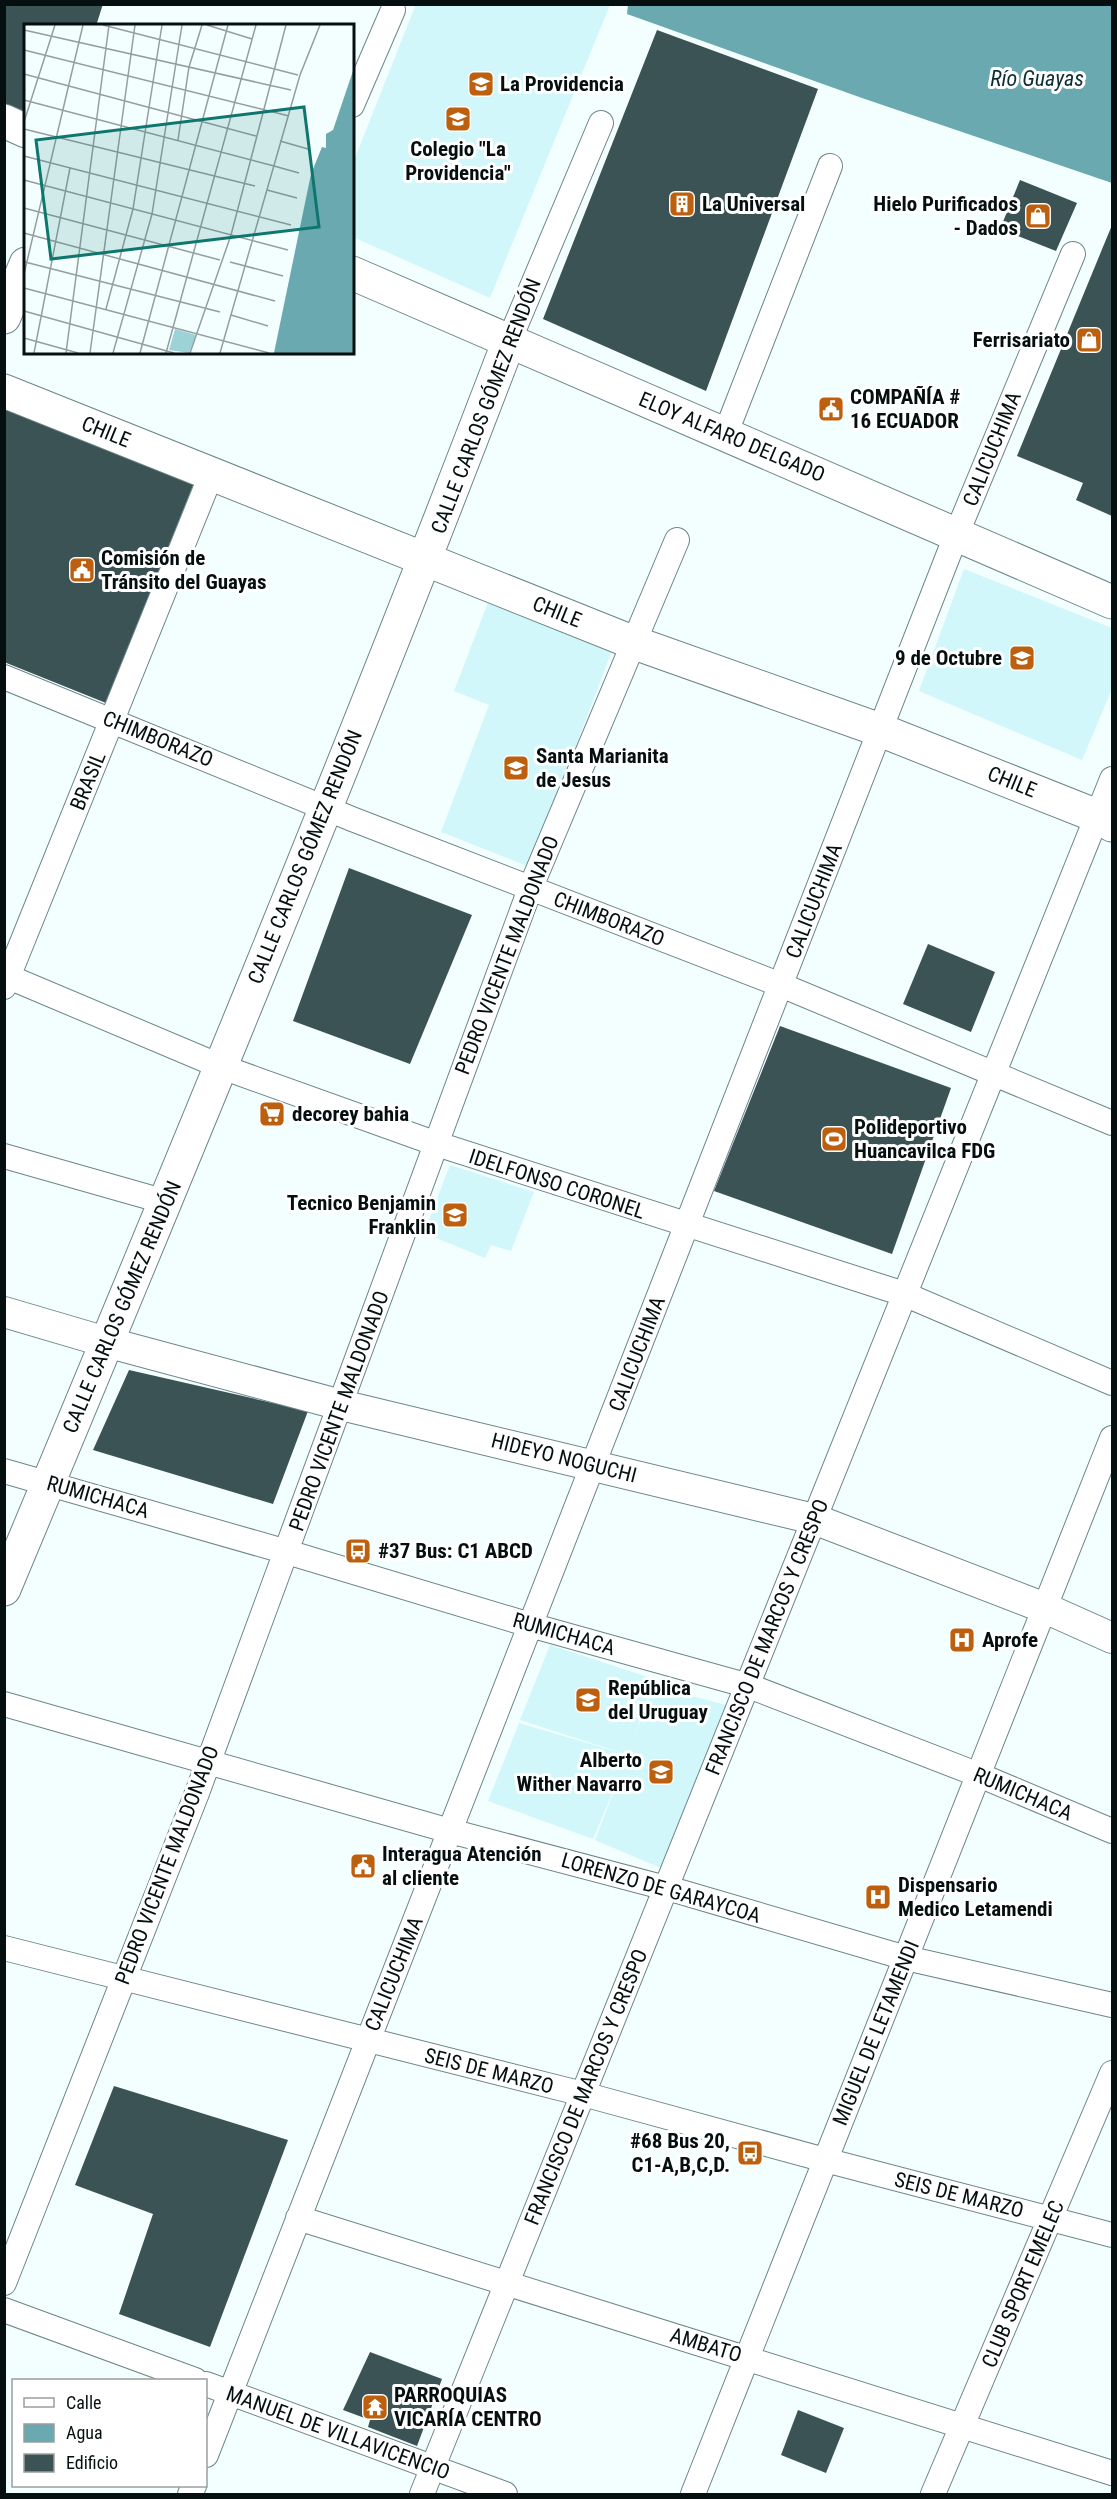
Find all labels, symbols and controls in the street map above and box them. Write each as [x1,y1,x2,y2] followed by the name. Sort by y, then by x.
[24,24,354,354] inset map
[990,66,1084,91] water label: Río Guayas
[466,69,496,99] school or university icon: La Providencia
[500,72,624,96] place label: La Providencia
[443,104,473,134] school or university icon: Colegio "La Providencia"
[405,137,511,185] place label: Colegio "La Providencia"
[667,189,697,219] building icon: La Universal
[702,192,805,216] place label: La Universal
[873,192,1018,240] place label: Hielo Purificados - Dados
[1023,201,1053,231] shop icon: Hielo Purificados - Dados
[426,275,546,537] street label: CALLE CARLOS GÓMEZ RENDÓN
[1074,325,1104,355] shop icon: Ferrisariato
[973,328,1070,352] place label: Ferrisariato
[850,385,960,433] place label: COMPAÑÍA # 16 ECUADOR
[635,387,829,487] street label: ELOY ALFARO DELGADO
[958,388,1026,510] street label: CALICUCHIMA
[816,394,846,424] public building icon: COMPAÑÍA # 16 ECUADOR
[78,411,134,453] street label: CHILE
[101,546,266,594] place label: Comisión de Tránsito del Guayas
[67,555,97,585] public building icon: Comisión de Tránsito del Guayas
[529,591,585,633] street label: CHILE
[1007,643,1037,673] school or university icon: 9 de Octubre
[895,646,1002,670] place label: 9 de Octubre
[99,706,217,772] street label: CHIMBORAZO
[243,727,367,987] street label: CALLE CARLOS GÓMEZ RENDÓN
[536,744,669,792] place label: Santa Marianita de Jesus
[65,748,111,814] street label: BRASIL
[501,753,531,783] school or university icon: Santa Marianita de Jesus
[984,761,1040,803] street label: CHILE
[450,832,564,1078] street label: PEDRO VICENTE MALDONADO
[781,840,847,962] street label: CALICUCHIMA
[550,887,668,951] street label: CHIMBORAZO
[257,1099,287,1129] supermarket icon: decorey bahia
[292,1102,409,1126] place label: decorey bahia
[854,1115,995,1163] place label: Polideportivo Huancavilca FDG
[819,1124,849,1154] sports icon: Polideportivo Huancavilca FDG
[466,1144,648,1224] street label: IDELFONSO CORONEL
[58,1177,186,1437] street label: CALLE CARLOS GÓMEZ RENDÓN
[287,1191,436,1239] place label: Tecnico Benjamin Franklin
[440,1200,470,1230] school or university icon: Tecnico Benjamin Franklin
[284,1288,394,1534] street label: PEDRO VICENTE MALDONADO
[604,1293,670,1415] street label: CALICUCHIMA
[489,1428,639,1488] street label: HIDEYO NOGUCHI
[44,1471,152,1523] street label: RUMICHACA
[701,1496,833,1778] street label: FRANCISCO DE MARCOS Y CRESPO
[343,1536,373,1566] bus stop icon: #37 Bus: C1 ABCD
[378,1539,533,1563] place label: #37 Bus: C1 ABCD
[510,1608,618,1660] street label: RUMICHACA
[947,1625,977,1655] hospital icon: Aprofe
[982,1628,1038,1652] place label: Aprofe
[608,1676,708,1724] place label: República del Uruguay
[573,1685,603,1715] school or university icon: República del Uruguay
[110,1742,224,1988] street label: PEDRO VICENTE MALDONADO
[517,1748,642,1796] place label: Alberto Wither Navarro
[646,1757,676,1787] school or university icon: Alberto Wither Navarro
[970,1762,1076,1826] street label: RUMICHACA
[382,1842,542,1890] place label: Interagua Atención al cliente
[559,1848,763,1928] street label: LORENZO DE GARAYCOA
[348,1851,378,1881] public building icon: Interagua Atención al cliente
[898,1873,1053,1921] place label: Dispensario Medico Letamendi
[863,1882,893,1912] hospital icon: Dispensario Medico Letamendi
[360,1913,428,2035] street label: CALICUCHIMA
[828,1937,924,2129] street label: MIGUEL DE LETAMENDI
[520,1946,652,2228] street label: FRANCISCO DE MARCOS Y CRESPO
[422,2043,556,2099] street label: SEIS DE MARZO
[630,2129,730,2177] place label: #68 Bus 20, C1-A,B,C,D.
[735,2138,765,2168] bus stop icon: #68 Bus 20, C1-A,B,C,D.
[892,2167,1026,2223] street label: SEIS DE MARZO
[977,2197,1069,2371] street label: CLUB SPORT EMELEC
[667,2323,745,2367] street label: AMBATO
[12,2379,207,2487] legend
[223,2381,453,2485] street label: MANUEL DE VILLAVICENCIO
[394,2383,542,2431] place label: PARROQUIAS VICARÍA CENTRO
[66,2392,102,2413] text: Calle
[360,2392,390,2422] temple icon: PARROQUIAS VICARÍA CENTRO
[66,2422,103,2443] text: Agua
[66,2452,118,2473] text: Edificio

